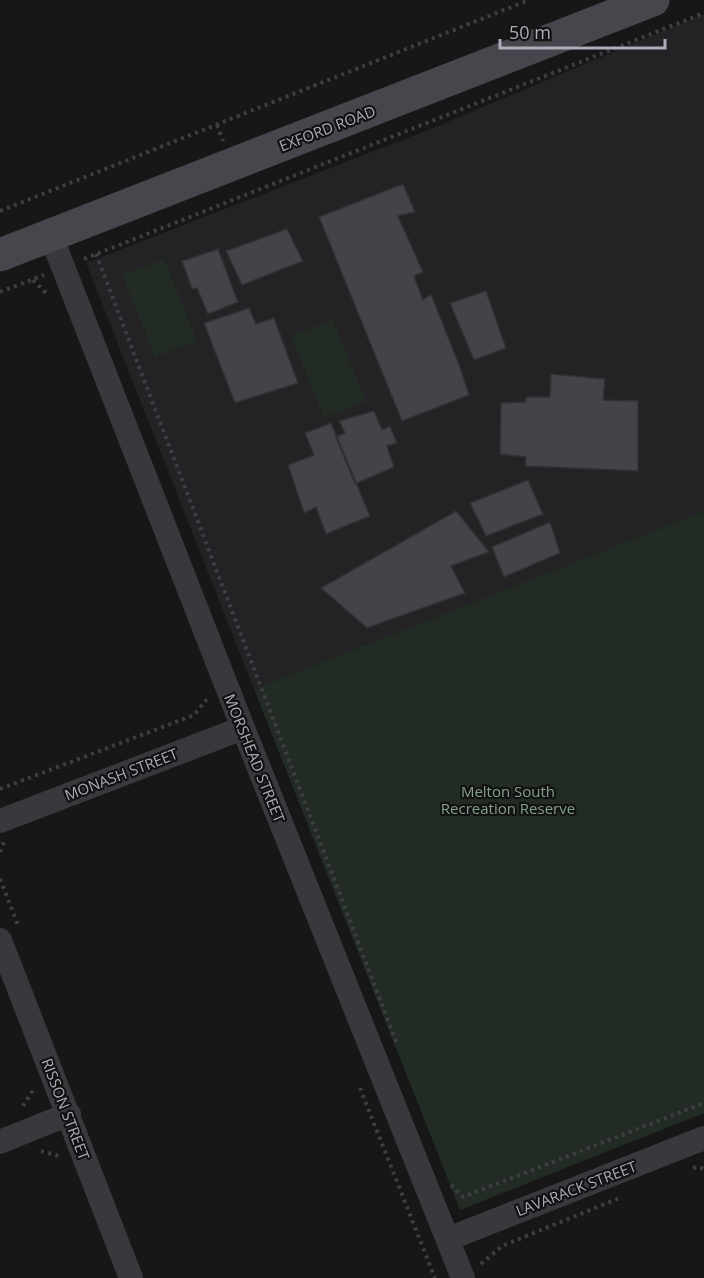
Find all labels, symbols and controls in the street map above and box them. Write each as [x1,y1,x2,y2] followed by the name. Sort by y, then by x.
[500,12,665,50] scale bar
[509,20,551,44] text: 50 m
[276,100,378,156] street label: EXFORD ROAD
[220,691,290,826] street label: MORSHEAD STREET
[61,743,181,805] street label: MONASH STREET
[441,781,575,818] park label: Melton South Recreation Reserve
[37,1055,95,1163] street label: RISSON STREET
[513,1156,640,1220] street label: LAVARACK STREET

